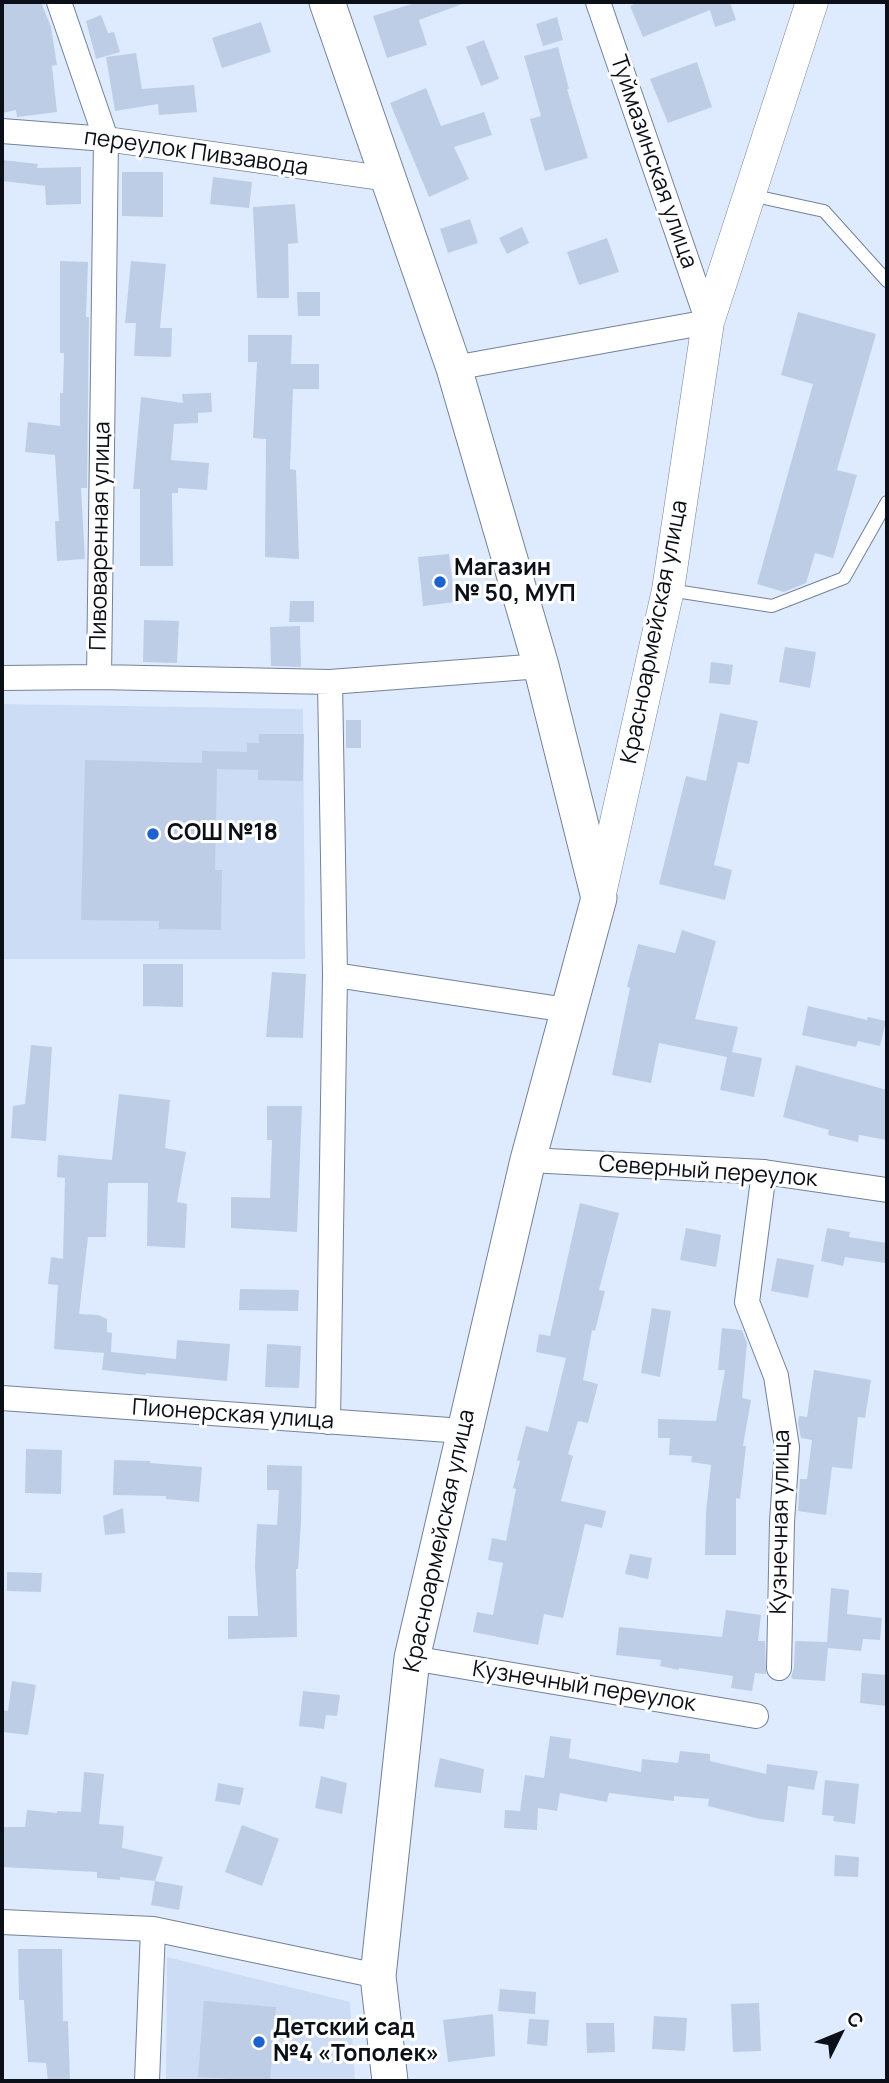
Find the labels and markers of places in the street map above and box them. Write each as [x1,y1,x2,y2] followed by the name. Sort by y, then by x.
[454,555,576,609] place label: Магазин № 50, МУП
[432,574,448,590] marker: Магазин № 50, МУП
[167,820,278,848] place label: СОШ №18
[145,826,161,842] marker: СОШ №18
[273,2015,439,2069] place label: Детский сад №4 «Тополек»
[251,2034,267,2050] marker: Детский сад №4 «Тополек»

